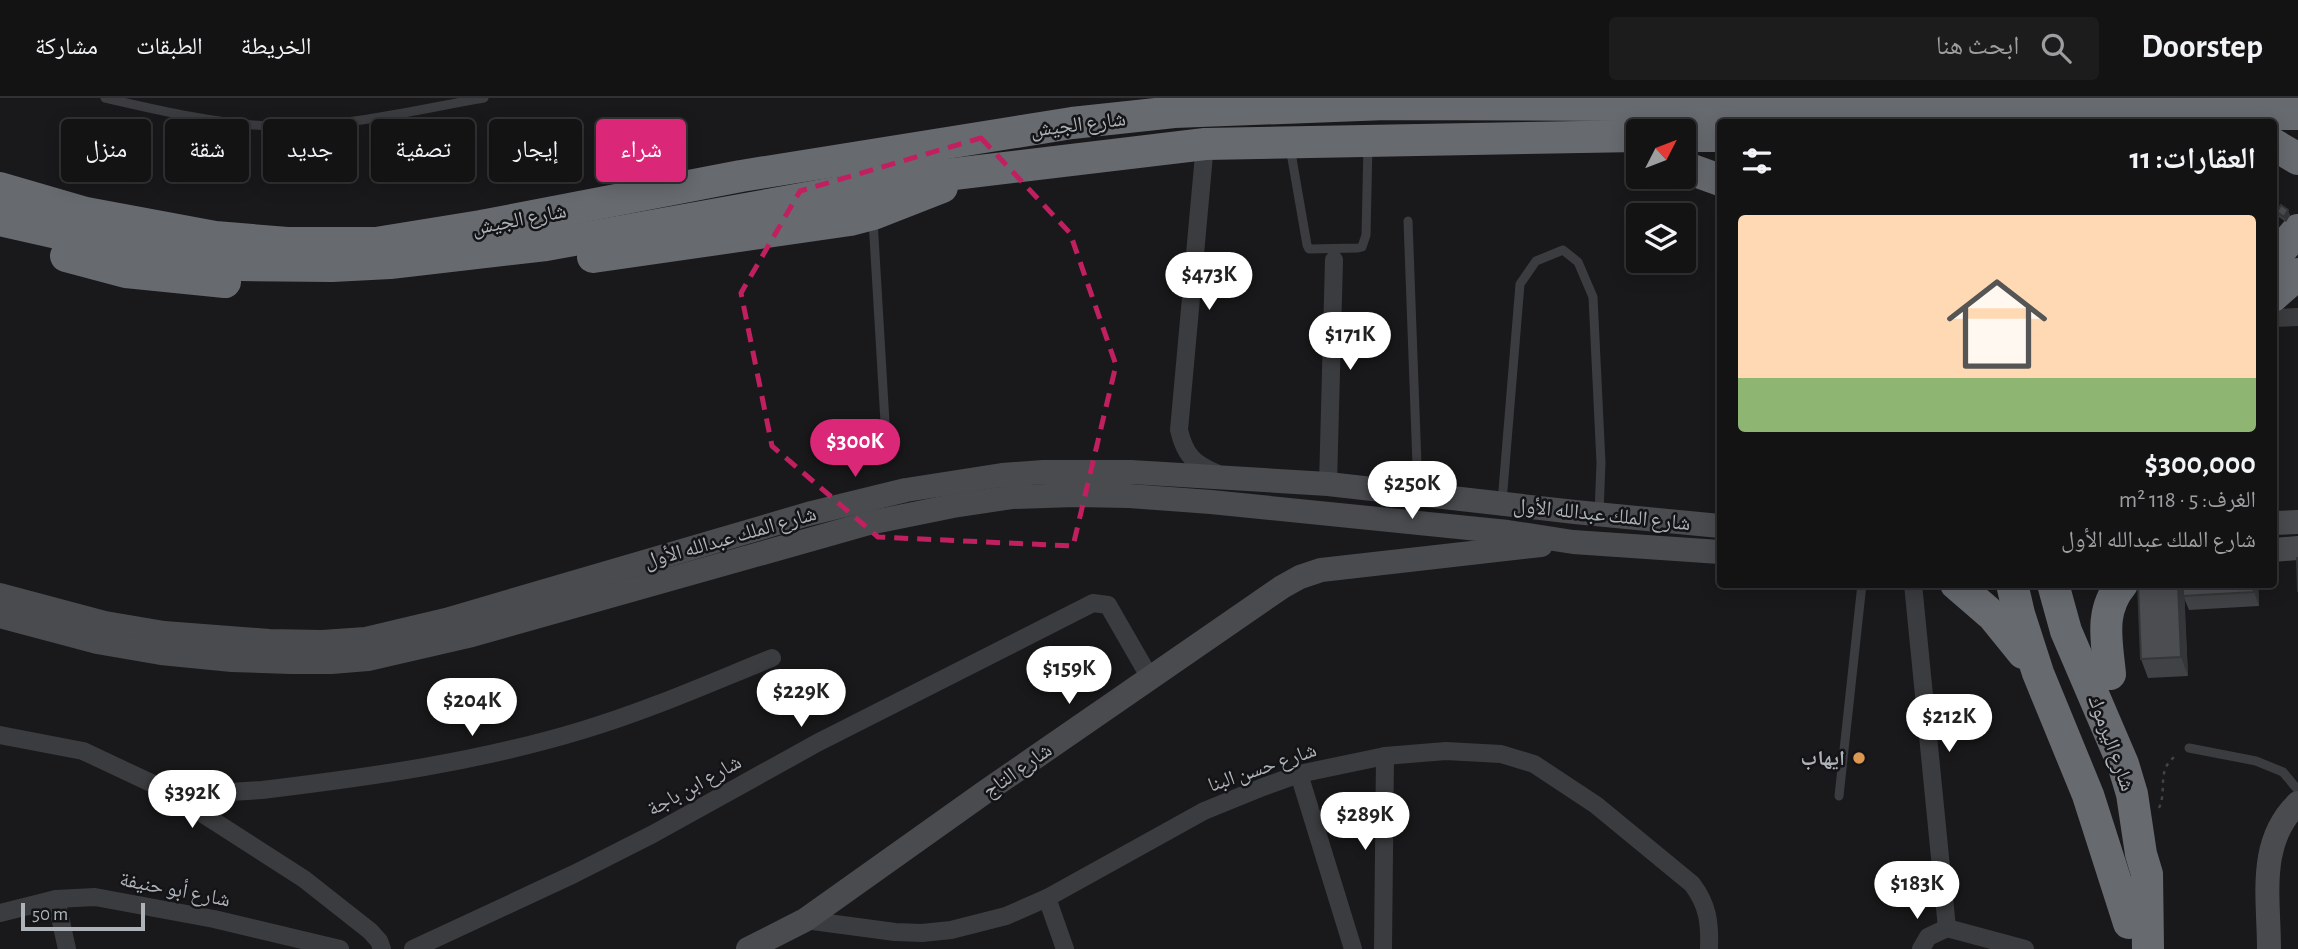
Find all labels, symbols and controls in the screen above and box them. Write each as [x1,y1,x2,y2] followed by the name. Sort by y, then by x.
[1609,17,2099,80] search box
[2037,29,2075,67] icon: search
[2141,31,2263,64] text: Doorstep
[1936,33,2019,59] text: ابحث هنا
[35,35,98,59] text: مشاركة
[136,35,203,59] text: الطبقات
[241,35,311,59] text: الخريطة
[1029,108,1127,143] street label: شارع الجيش
[61,119,151,182] chip: منزل
[165,119,249,182] chip: شقة
[263,119,357,182] chip: جديد
[371,119,475,182] chip: تصفية
[489,119,582,182] chip: إيجار
[596,119,686,182] chip: شراء
[1626,119,1696,189] north arrow
[1626,119,1696,273] map controls
[1738,142,1776,180] icon: filters
[2130,144,2256,174] text: العقارات: 11
[470,200,568,241] street label: شارع الجيش
[1626,203,1696,273] button: layers
[1160,252,1258,312] pin: $473K
[1934,261,2060,387] icon: home
[1181,263,1237,286] text: $473K
[1301,313,1399,372] pin: $171K
[1325,323,1375,346] text: $171K
[806,420,904,479] pin: $300K
[826,430,884,453] text: $300K
[2145,449,2256,479] text: $300,000
[1363,462,1461,521] pin: $250K
[1384,472,1440,495] text: $250K
[2119,489,2256,512] text: الغرف: 5 · 118 m²
[1512,495,1692,536] street label: شارع الملك عبدالله الأول
[642,503,819,574] street label: شارع الملك عبدالله الأول
[2061,529,2256,552] text: شارع الملك عبدالله الأول
[1020,646,1118,706] pin: $159K
[1042,657,1096,680] text: $159K
[752,670,850,729] pin: $229K
[423,678,521,738] pin: $204K
[773,680,829,703] text: $229K
[443,689,501,712] text: $204K
[2083,693,2139,794] street label: شارع اليرموك
[1900,694,1998,754] pin: $212K
[1922,705,1976,728] text: $212K
[979,739,1057,803] street label: شارع التاج
[1205,739,1320,798] street label: شارع حسن البنا
[1801,748,1845,770] place label: ايهاب
[1851,750,1867,766] marker: ايهاب
[644,751,746,822] street label: شارع ابن باجة
[143,770,241,830] pin: $392K
[164,781,220,804] text: $392K
[1316,792,1414,852] pin: $289K
[1336,803,1394,826] text: $289K
[1868,862,1966,921] pin: $183K
[117,866,232,912] street label: شارع أبو حنيفة
[1890,872,1944,895] text: $183K
[21,900,145,932] scale bar
[32,905,68,924] text: 50 m

